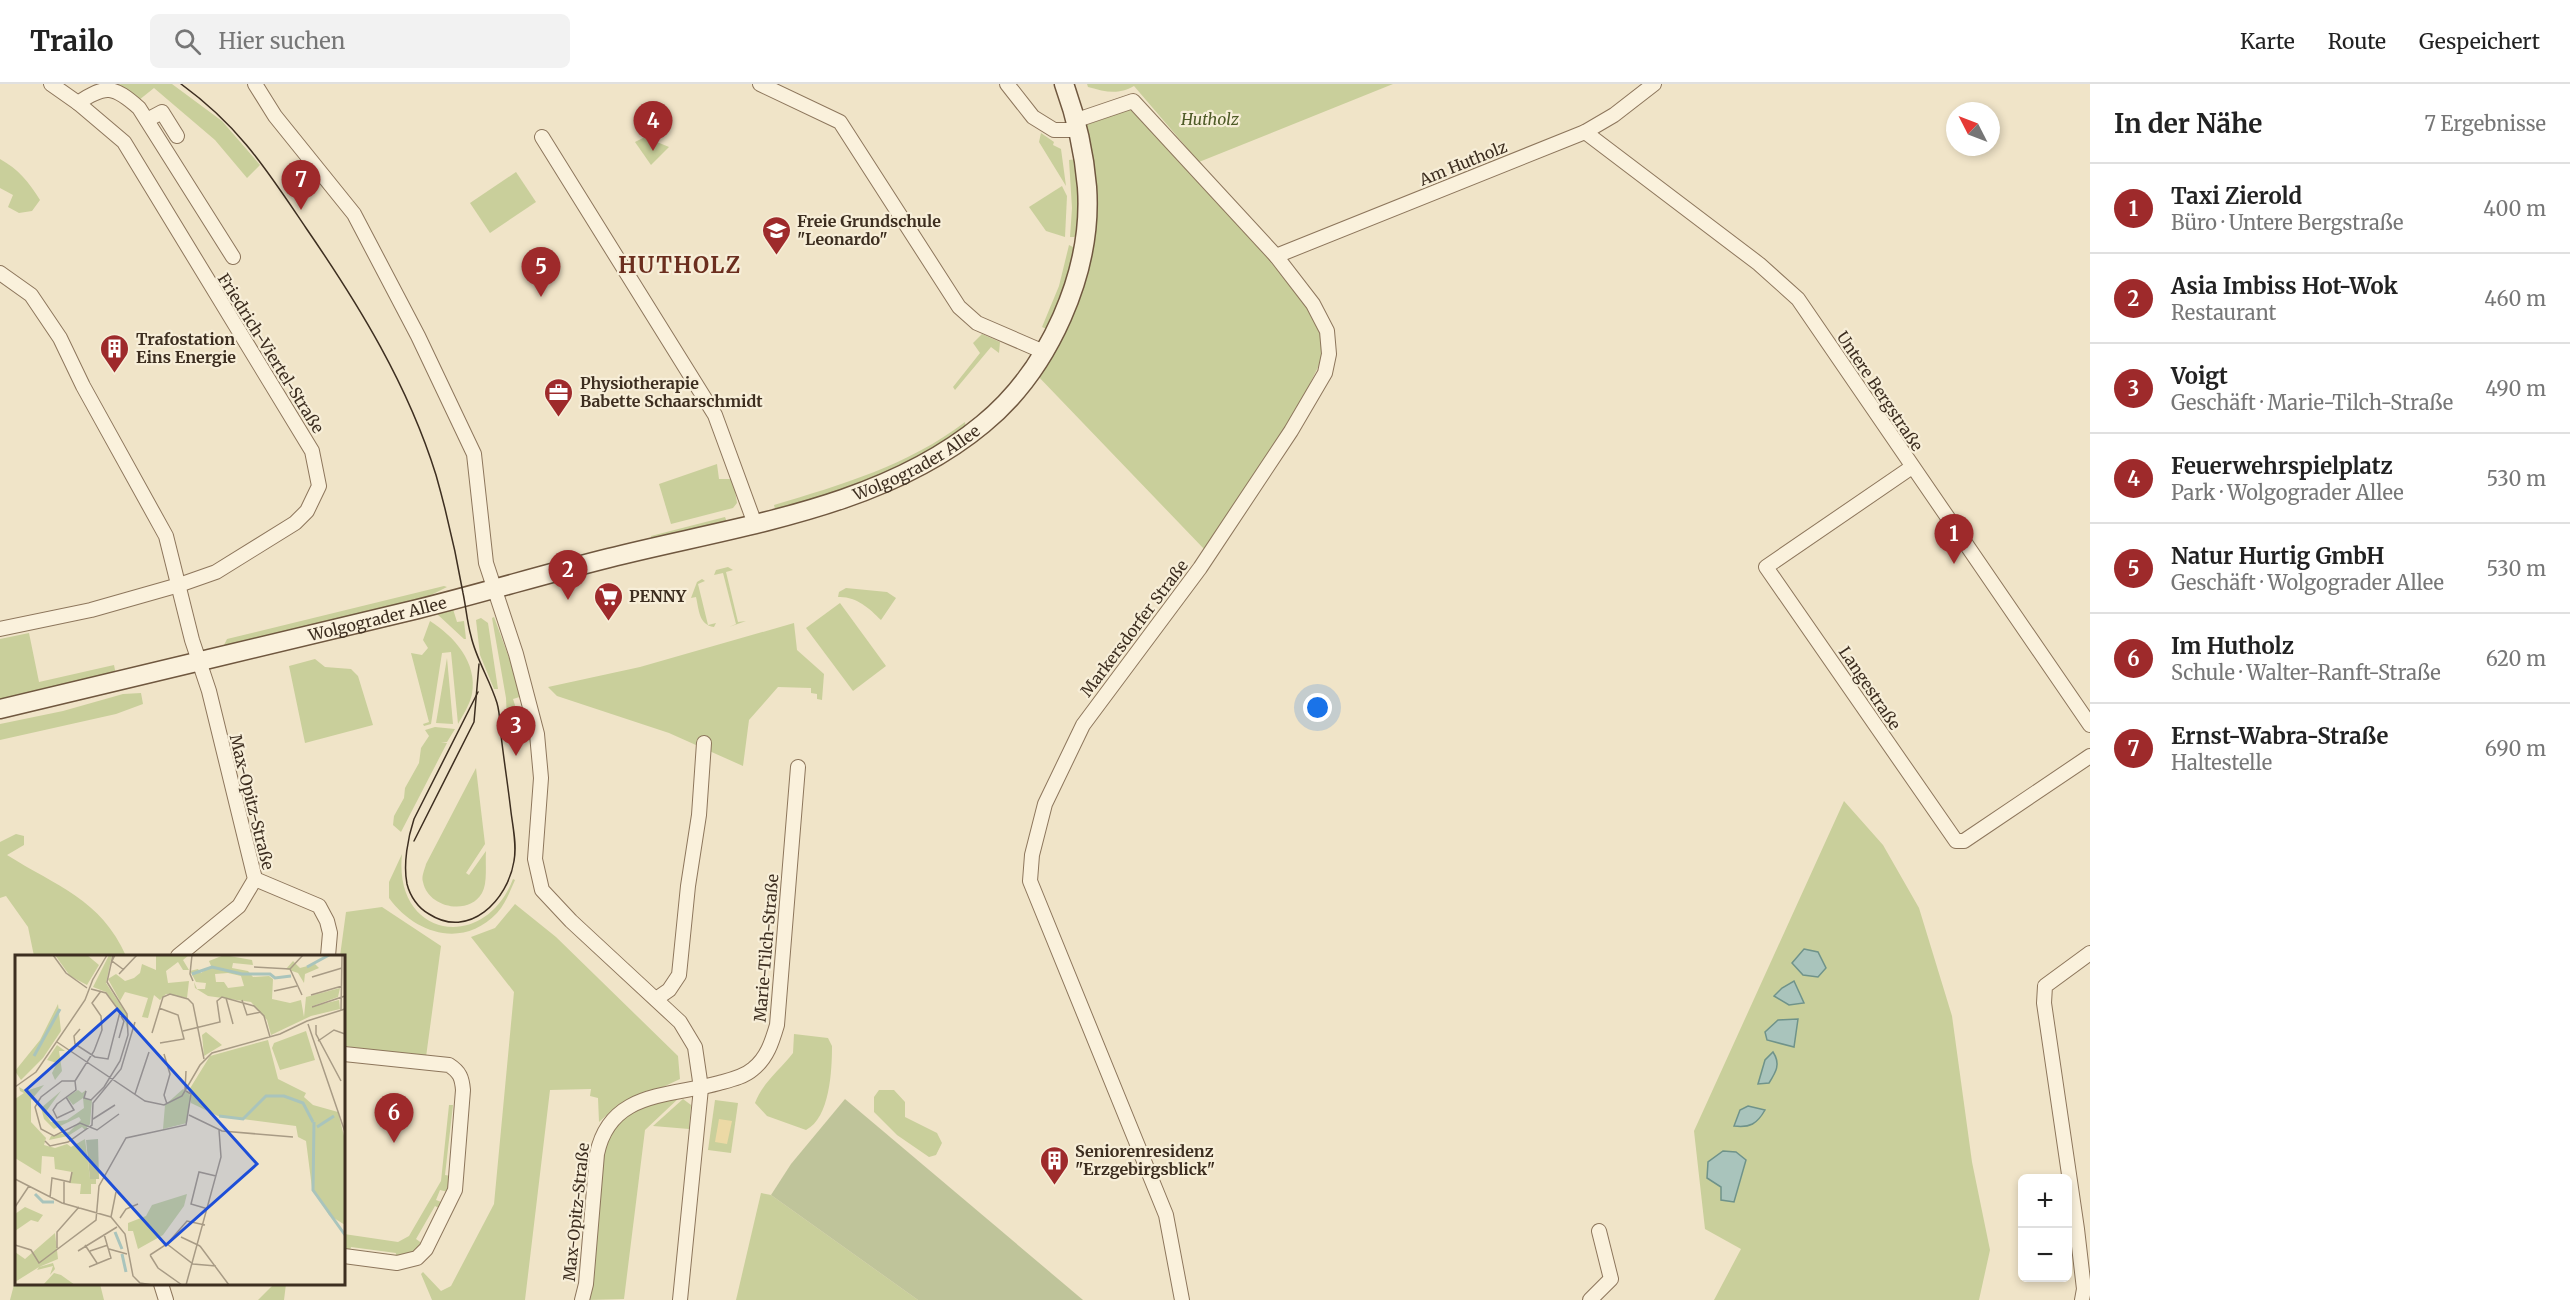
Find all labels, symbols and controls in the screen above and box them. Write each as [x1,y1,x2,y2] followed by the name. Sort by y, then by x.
[150,14,570,68] search box
[30,23,114,59] text: Trailo
[171,25,204,58] icon: search
[219,27,345,55] text: Hier suchen
[2240,28,2295,55] text: Karte
[2328,28,2386,55] text: Route
[2419,28,2540,55] text: Gespeichert
[634,101,672,151] pin: 4
[1946,102,2000,156] north arrow
[2114,107,2262,140] text: In der Nähe
[1180,109,1240,129] park label: Hutholz
[2424,111,2546,136] text: 7 Ergebnisse
[1415,136,1510,190] street label: Am Hutholz
[282,160,320,210] pin: 7
[2171,182,2302,210] text: Taxi Zierold
[2129,196,2138,221] text: 1
[2483,196,2546,221] text: 400 m
[2171,210,2404,235] text: Büro · Untere Bergstraße
[797,211,941,249] place label: Freie Grundschule "Leonardo"
[760,214,792,256] school or university icon: Freie Grundschule "Leonardo"
[522,248,560,297] pin: 5
[618,251,742,279] district label: HUTHOLZ
[214,269,328,437] street label: Friedrich-Viertel-Straße
[2171,272,2398,300] text: Asia Imbiss Hot-Wok
[2128,286,2139,311] text: 2
[2484,286,2546,311] text: 460 m
[2171,300,2276,325] text: Restaurant
[1833,327,1927,455] street label: Untere Bergstraße
[136,329,236,367] place label: Trafostation Eins Energie
[99,332,131,374] building icon: Trafostation Eins Energie
[2171,362,2228,390] text: Voigt
[580,373,763,411] place label: Physiotherapie Babette Schaarschmidt
[543,376,575,418] office icon: Physiotherapie Babette Schaarschmidt
[2128,376,2139,401] text: 3
[2485,376,2546,401] text: 490 m
[2171,390,2453,415] text: Geschäft · Marie-Tilch-Straße
[849,421,984,505] street label: Wolgograder Allee
[2171,452,2393,480] text: Feuerwehrspielplatz
[2127,466,2140,491] text: 4
[2487,466,2546,491] text: 530 m
[2171,480,2404,505] text: Park · Wolgograder Allee
[1934,514,1974,564] pin: 1
[2171,542,2384,570] text: Natur Hurtig GmbH
[548,550,588,600] pin: 2
[1076,556,1192,700] street label: Markersdorfer Straße
[2128,556,2139,581] text: 5
[2487,556,2546,581] text: 530 m
[2171,570,2444,595] text: Geschäft · Wolgograder Allee
[592,580,624,622] supermarket icon: PENNY
[629,586,687,606] place label: PENNY
[305,592,449,645] street label: Wolgograder Allee
[2171,632,2294,660] text: Im Hutholz
[1835,643,1905,733] street label: Langestraße
[2127,646,2140,671] text: 6
[2486,646,2546,671] text: 620 m
[2171,660,2441,685] text: Schule · Walter-Ranft-Straße
[1303,693,1332,722] your location
[496,706,536,756] pin: 3
[2171,722,2388,750] text: Ernst-Wabra-Straße
[225,732,279,872] street label: Max-Opitz-Straße
[2128,736,2140,761] text: 7
[2485,736,2546,761] text: 690 m
[2171,750,2272,775] text: Haltestelle
[750,873,782,1023] street label: Marie-Tilch-Straße
[15,955,345,1285] inset map
[374,1094,414,1143] pin: 6
[1075,1141,1215,1179] place label: Seniorenresidenz "Erzgebirgsblick"
[559,1142,593,1282] street label: Max-Opitz-Straße
[1038,1144,1070,1186] building icon: Seniorenresidenz "Erzgebirgsblick"
[2018,1174,2072,1282] map controls
[2018,1174,2072,1228] button: +
[2018,1228,2072,1282] button: −

